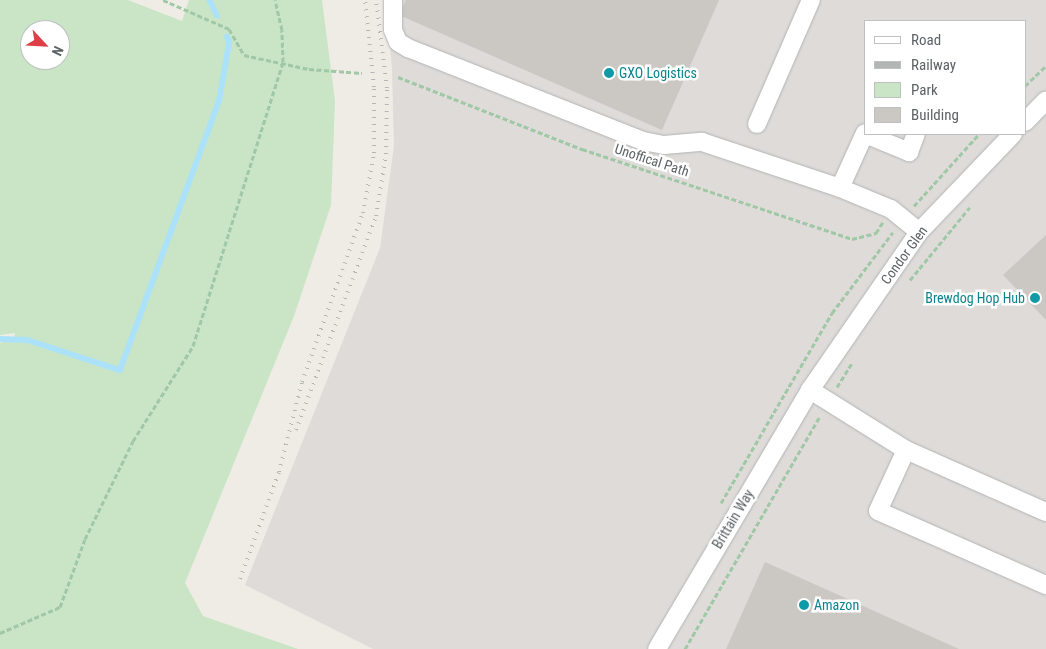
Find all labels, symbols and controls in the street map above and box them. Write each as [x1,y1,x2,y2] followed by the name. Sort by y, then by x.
[20,20,70,70] north arrow
[864,20,1026,135] legend
[911,31,941,49] text: Road
[49,44,67,58] text: N
[911,56,956,74] text: Railway
[619,65,697,81] place label: GXO Logistics
[603,67,615,79] marker: GXO Logistics
[911,81,938,99] text: Park
[911,106,959,124] text: Building
[613,140,691,180] street label: Unoffical Path
[877,223,931,287] street label: Condor Glen
[925,290,1025,306] place label: Brewdog Hop Hub
[1029,292,1041,304] marker: Brewdog Hop Hub
[709,486,757,552] street label: Brittain Way
[814,597,859,613] place label: Amazon
[798,599,810,611] marker: Amazon

